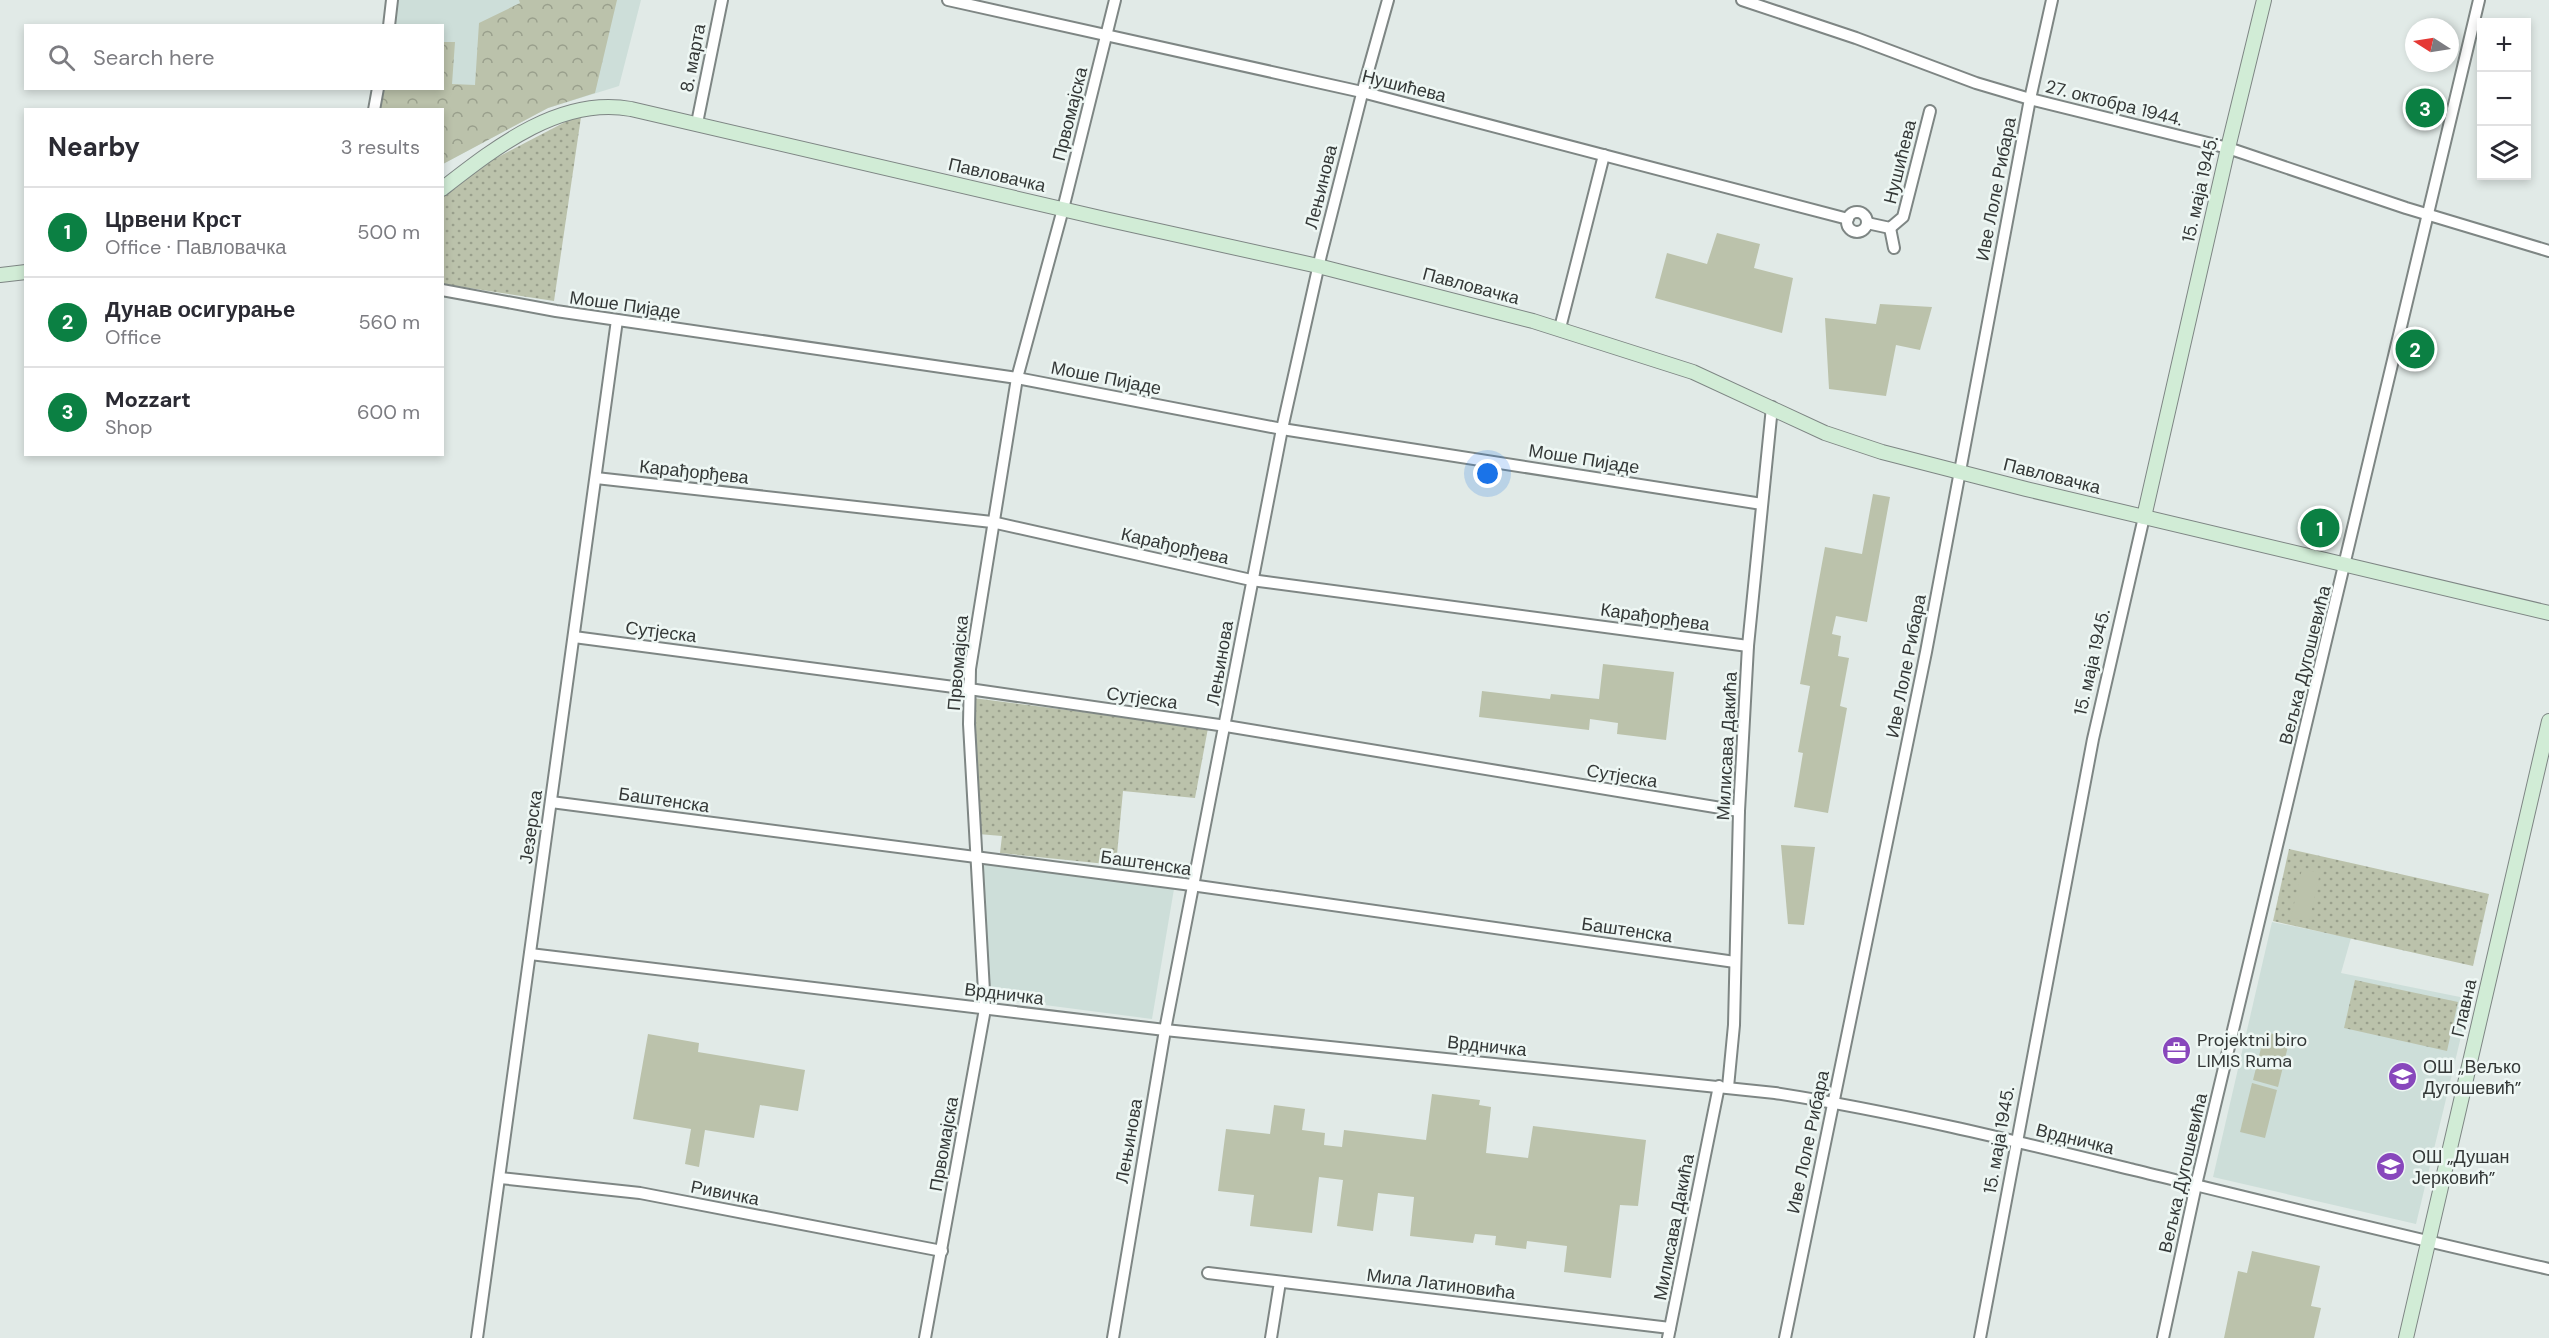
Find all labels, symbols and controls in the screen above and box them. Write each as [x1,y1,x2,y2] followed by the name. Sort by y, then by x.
[2405,18,2459,72] north arrow
[2477,18,2531,180] map controls
[2477,18,2531,72] button: +
[675,21,712,94] street label: 8. марта
[24,24,444,90] search box
[45,41,78,74] icon: search
[93,43,214,72] text: Search here
[1047,64,1093,163] street label: Првомајска
[1359,64,1450,108] street label: Нушићева
[2477,72,2531,126] button: −
[2043,74,2185,132] street label: 27. октобра 1944.
[2406,86,2444,130] pin: 3
[1970,114,2022,263] street label: Иве Лоле Рибара
[1878,116,1922,207] street label: Нушићева
[2477,126,2531,180] button: layers
[48,130,140,164] text: Nearby
[2176,133,2224,245] street label: 15. маја 1945.
[341,134,420,160] text: 3 results
[1299,142,1343,232] street label: Лењинова
[946,152,1049,198] street label: Павловачка
[105,205,242,234] text: Црвени Крст
[64,219,71,245] text: 1
[357,219,420,245] text: 500 m
[105,234,286,260] text: Office · Павловачка
[1420,262,1523,311] street label: Павловачка
[568,285,682,325] street label: Моше Пијаде
[105,295,295,324] text: Дунав осигурање
[62,309,73,335] text: 2
[358,309,420,335] text: 560 m
[105,324,161,350] text: Office
[2396,326,2434,372] pin: 2
[1049,356,1163,400] street label: Моше Пијаде
[105,385,191,414] text: Mozzart
[61,399,74,425] text: 3
[357,399,420,425] text: 600 m
[105,414,152,440] text: Shop
[1527,438,1641,480] street label: Моше Пијаде
[2001,452,2104,500] street label: Павловачка
[638,454,751,490] street label: Карађорђева
[1473,459,1502,488] your location
[2300,506,2340,550] pin: 1
[1119,522,1232,570] street label: Карађорђева
[2274,582,2337,747] street label: Вељка Дугошевића
[1880,591,1932,740] street label: Иве Лоле Рибара
[1599,597,1712,637] street label: Карађорђева
[2068,606,2116,718] street label: 15. маја 1945.
[942,613,974,712] street label: Првомајска
[624,616,699,648] street label: Сутјеска
[1201,618,1239,707] street label: Лењинова
[1711,670,1743,821] street label: Милисава Дакића
[1105,681,1180,715] street label: Сутјеска
[1585,759,1660,794] street label: Сутјеска
[617,782,712,818] street label: Баштенска
[514,788,548,865] street label: Језерска
[1099,845,1194,881] street label: Баштенска
[1580,912,1675,948] street label: Баштенска
[2446,976,2483,1039] street label: Главна
[963,977,1046,1011] street label: Врдничка
[2197,1028,2307,1073] place label: Projektni biro LIMIS Ruma
[1446,1030,1529,1062] street label: Врдничка
[2160,1034,2192,1066] office icon: Projektni biro LIMIS Ruma
[2423,1055,2522,1100] place label: ОШ „Вељко Дугошевић”
[2386,1061,2418,1093] school or university icon: ОШ „Вељко Дугошевић”
[1781,1067,1835,1216] street label: Иве Лоле Рибара
[1978,1084,2020,1196] street label: 15. маја 1945.
[2153,1090,2213,1255] street label: Вељка Дугошевића
[924,1094,964,1193] street label: Првомајска
[1110,1096,1148,1185] street label: Лењинова
[2033,1118,2118,1161] street label: Врдничка
[2412,1145,2510,1190] place label: ОШ „Душан Јерковић”
[1648,1151,1700,1302] street label: Милисава Дакића
[2375,1151,2407,1183] school or university icon: ОШ „Душан Јерковић”
[689,1175,762,1212] street label: Ривичка
[1365,1263,1518,1305] street label: Мила Латиновића

